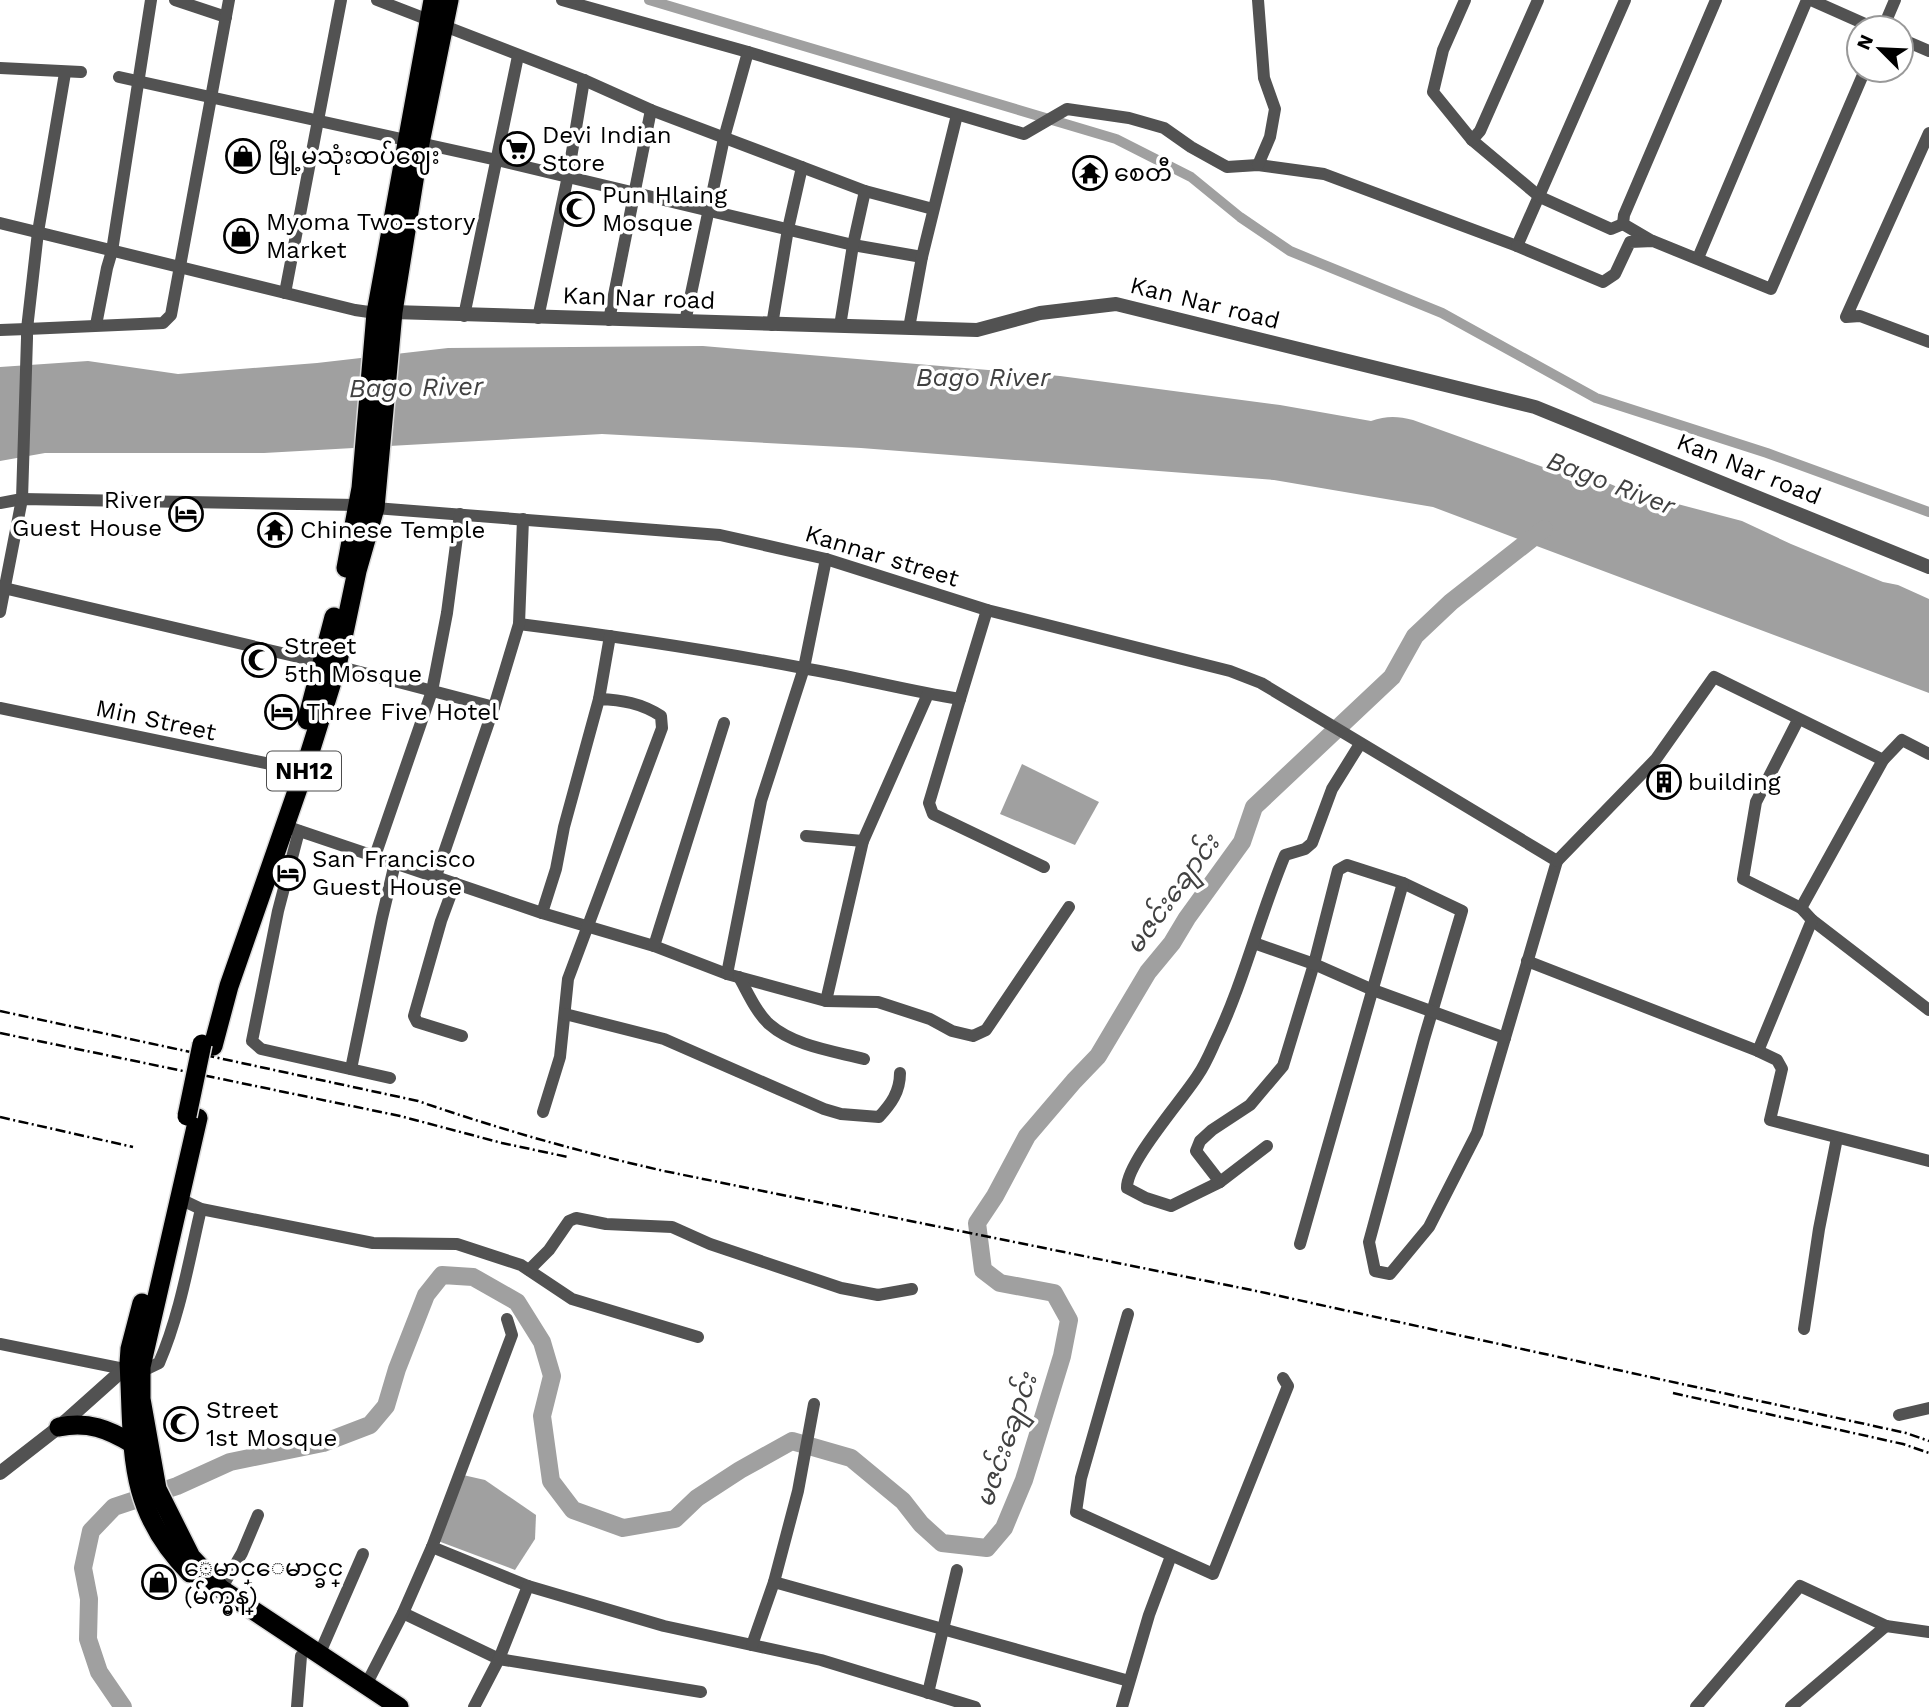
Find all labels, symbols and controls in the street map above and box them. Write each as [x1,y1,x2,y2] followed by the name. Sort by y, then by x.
[1845,14,1915,84] north arrow
[1852,31,1878,53] text: N
[542,121,672,177] place label: Devi Indian Store
[498,130,536,168] supermarket icon: Devi Indian Store
[224,137,262,175] shop icon: မြို့မသုံးထပ်ဈေး
[268,140,440,175] place label: မြို့မသုံးထပ်ဈေး
[1071,154,1109,192] temple icon: စေတီ
[1114,157,1172,187] place label: စေတီ
[602,181,727,237] place label: Pun Hlaing Mosque
[558,190,596,228] mosque icon: Pun Hlaing Mosque
[266,208,476,264] place label: Myoma Two-story Market
[222,217,260,255] shop icon: Myoma Two-story Market
[1127,271,1283,335] street label: Kan Nar road
[562,281,716,315] street label: Kan Nar road
[916,362,1051,392] water label: Bago River
[349,371,484,403] water label: Bago River
[1673,427,1825,511] street label: Kan Nar road
[1543,445,1680,521] water label: Bago River
[12,486,162,542] place label: River Guest House
[167,495,205,533] hotel icon: River Guest House
[256,511,294,549] temple icon: Chinese Temple
[300,516,485,544] place label: Chinese Temple
[802,519,962,593] street label: Kannar street
[284,632,422,688] place label: Street 5th Mosque
[240,641,278,679] mosque icon: Street 5th Mosque
[263,693,301,731] hotel icon: Three Five Hotel
[93,694,219,746] street label: Min Street
[306,698,499,726] place label: Three Five Hotel
[267,751,341,790] road number: NH12
[1645,763,1683,801] building icon: building
[1688,768,1781,796] place label: building
[1116,825,1232,963] water label: မဇင်းချောင်း
[312,845,476,901] place label: San Francisco Guest House
[269,854,307,892] hotel icon: San Francisco Guest House
[966,1366,1050,1513] water label: မဇင်းချောင်း
[206,1396,337,1452] place label: Street 1st Mosque
[162,1405,200,1443] mosque icon: Street 1st Mosque
[184,1554,343,1616] place label: ေမာင္ေမာင္ခင္ (မ်က္မွန္)
[140,1563,178,1601] shop icon: ေမာင္ေမာင္ခင္ (မ်က္မွန္)

